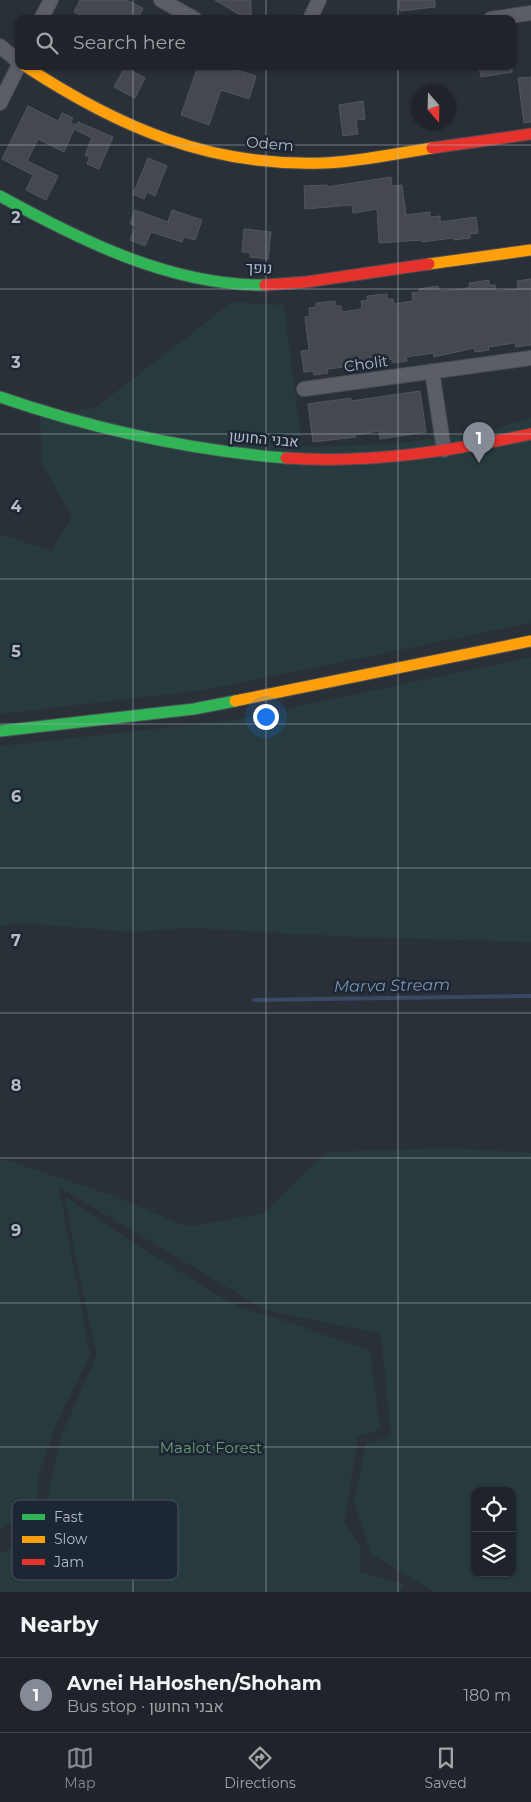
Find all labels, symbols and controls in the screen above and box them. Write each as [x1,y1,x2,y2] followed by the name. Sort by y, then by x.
[15,15,516,70] search box
[33,29,61,57] icon: search
[73,31,186,54] text: Search here
[411,85,456,130] north arrow
[245,132,295,155] street label: Odem
[11,208,21,227] text: 2
[245,258,273,277] street label: נופך
[343,351,389,376] street label: Cholit
[10,353,21,372] text: 3
[463,422,495,463] pin: 1
[228,426,300,451] street label: אבני החושן
[10,497,22,516] text: 4
[11,642,21,661] text: 5
[253,704,279,730] your location
[11,787,21,806] text: 6
[11,931,21,950] text: 7
[334,975,450,996] water label: Marva Stream
[11,1076,21,1095] text: 8
[11,1221,21,1240] text: 9
[160,1438,262,1457] park label: Maalot Forest
[471,1487,516,1577] map controls
[471,1487,516,1532] button: locate
[12,1500,178,1580] legend
[54,1508,84,1526] text: Fast
[54,1530,88,1548] text: Slow
[471,1532,516,1577] button: layers
[53,1553,84,1571] text: Jam
[20,1612,99,1637] text: Nearby
[67,1672,322,1695] text: Avnei HaHoshen/Shoham
[33,1686,39,1705] text: 1
[463,1686,511,1705] text: 180 m
[67,1697,224,1716] text: Bus stop · אבני החושן
[64,1744,95,1792] tab: Map
[224,1744,296,1792] tab: Directions
[425,1744,467,1792] tab: Saved

